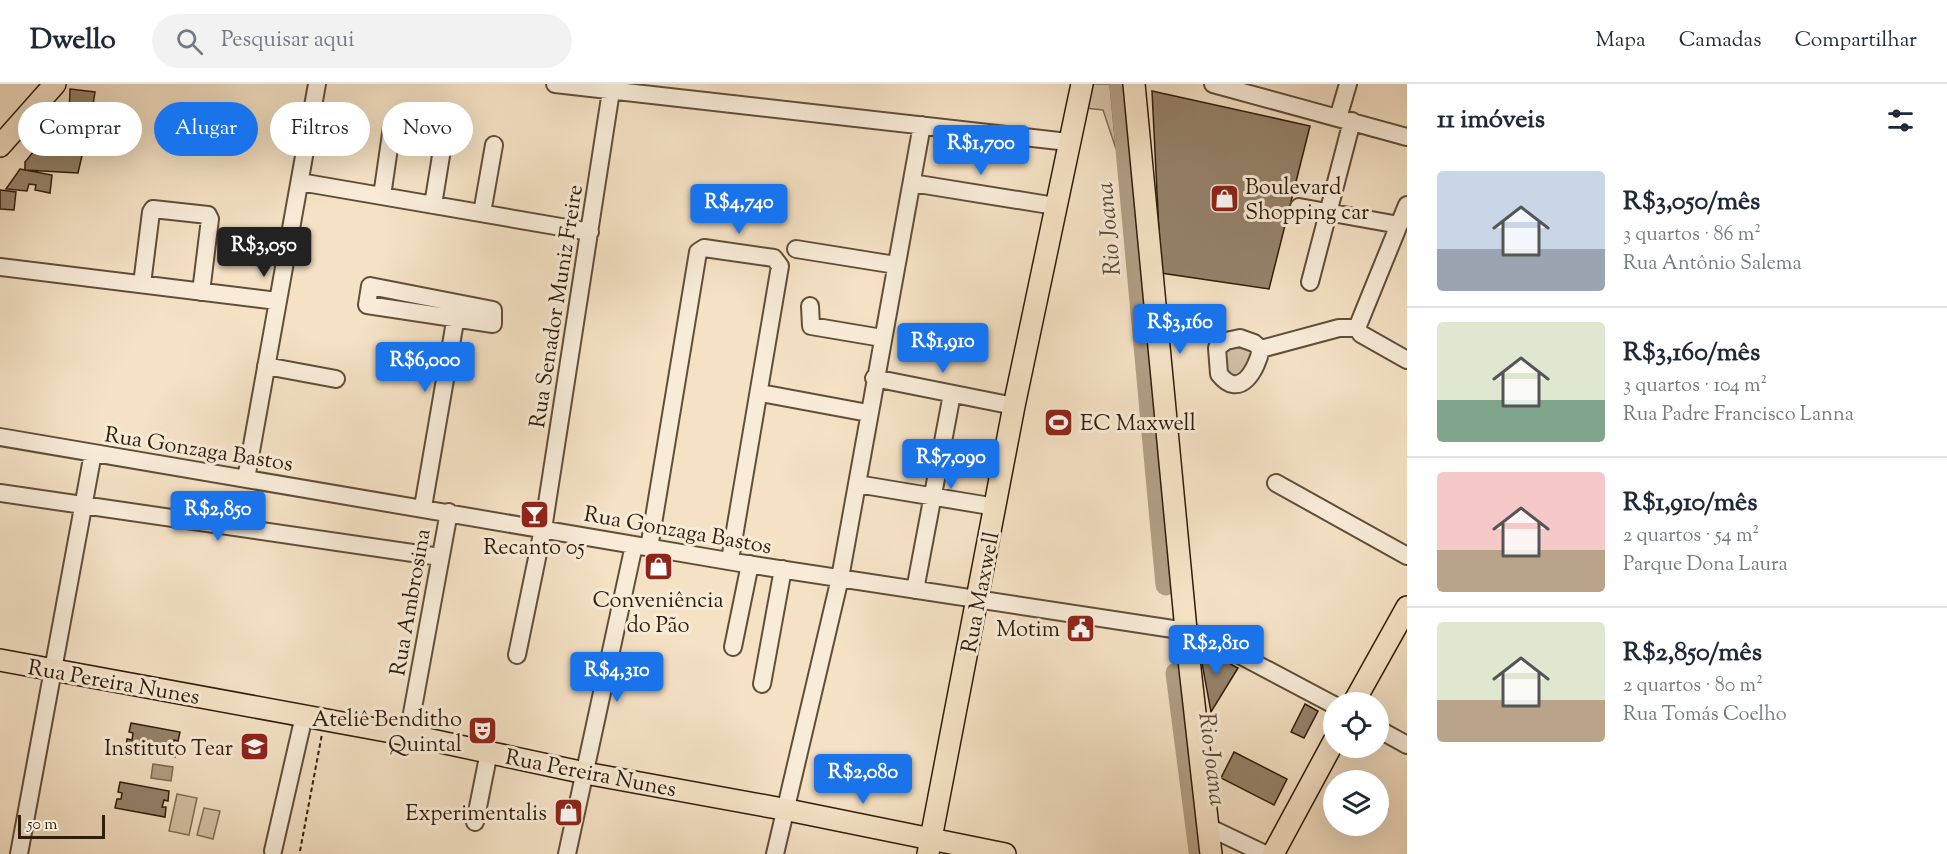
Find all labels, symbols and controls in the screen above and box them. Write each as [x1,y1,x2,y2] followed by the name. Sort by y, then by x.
[152,14,572,68] search box
[30,21,116,61] text: Dwello
[173,25,206,58] icon: search
[221,25,355,57] text: Pesquisar aqui
[1596,26,1646,56] text: Mapa
[1679,26,1762,56] text: Camadas
[1795,26,1917,56] text: Compartilhar
[18,102,142,156] chip: Comprar
[154,102,258,156] chip: Alugar
[270,102,370,156] chip: Filtros
[382,102,473,156] chip: Novo
[1437,102,1545,139] text: 11 imóveis
[1884,104,1917,137] icon: filters
[926,125,1036,176] pin: R$1,700
[947,130,1015,159] text: R$1,700
[1245,173,1369,230] place label: Boulevard Shopping car
[1089,181,1131,277] water label: Rio Joana
[523,183,593,430] street label: Rua Senador Muniz Freire
[1208,183,1240,215] shop icon: Boulevard Shopping car
[684,184,794,235] pin: R$4,740
[1623,184,1760,221] text: R$3,050/mês
[704,189,774,218] text: R$4,740
[1485,195,1557,267] icon: home
[1623,221,1761,250] text: 3 quartos · 86 m²
[209,227,319,278] pin: R$3,050
[231,232,297,261] text: R$3,050
[1623,250,1802,279] text: Rua Antônio Salema
[1125,304,1235,355] pin: R$3,160
[1147,309,1213,338] text: R$3,160
[888,323,998,374] pin: R$1,910
[911,328,975,357] text: R$1,910
[1623,335,1760,372] text: R$3,160/mês
[370,342,480,393] pin: R$6,000
[1485,346,1557,418] icon: home
[390,347,460,376] text: R$6,000
[1623,372,1767,401] text: 3 quartos · 104 m²
[1623,401,1854,430] text: Rua Padre Francisco Lanna
[1043,406,1075,438] sports icon: EC Maxwell
[1080,409,1196,441] place label: EC Maxwell
[102,420,295,482] street label: Rua Gonzaga Bastos
[896,439,1006,490] pin: R$7,090
[916,444,986,473] text: R$7,090
[1623,485,1757,522] text: R$1,910/mês
[163,491,273,542] pin: R$2,850
[185,496,251,525] text: R$2,850
[1485,496,1557,568] icon: home
[518,498,550,530] bar icon: Recanto 05
[581,500,774,564] street label: Rua Gonzaga Bastos
[1623,522,1759,551] text: 2 quartos · 54 m²
[383,526,441,679] street label: Rua Ambrosina
[955,529,1009,656] street label: Rua Maxwell
[483,533,585,565] place label: Recanto 05
[642,551,674,583] shop icon: Conveniência do Pão
[1623,551,1788,580] text: Parque Dona Laura
[592,586,724,643] place label: Conveniência do Pão
[1065,612,1097,644] public building icon: Motim
[996,615,1060,647] place label: Motim
[1161,625,1271,676] pin: R$2,810
[1183,630,1249,659] text: R$2,810
[1623,635,1762,672] text: R$2,850/mês
[1485,646,1557,718] icon: home
[562,652,672,703] pin: R$4,310
[25,653,202,715] street label: Rua Pereira Nunes
[584,657,650,686] text: R$4,310
[1623,672,1763,701] text: 2 quartos · 80 m²
[1323,692,1389,836] map controls
[1323,692,1389,758] button: locate
[1623,701,1787,730] text: Rua Tomás Coelho
[312,705,462,762] place label: Ateliê Benditho Quintal
[1188,711,1234,808] water label: Rio Joana
[467,715,499,747] theatre icon: Ateliê Benditho Quintal
[238,731,270,763] school or university icon: Instituto Tear
[104,734,233,766] place label: Instituto Tear
[502,743,679,807] street label: Rua Pereira Nunes
[808,754,918,805] pin: R$2,080
[828,759,898,788] text: R$2,080
[1323,770,1389,836] button: layers
[552,796,584,828] shop icon: Experimentalis
[405,799,547,831] place label: Experimentalis
[18,812,105,840] scale bar
[27,814,58,837] text: 50 m

